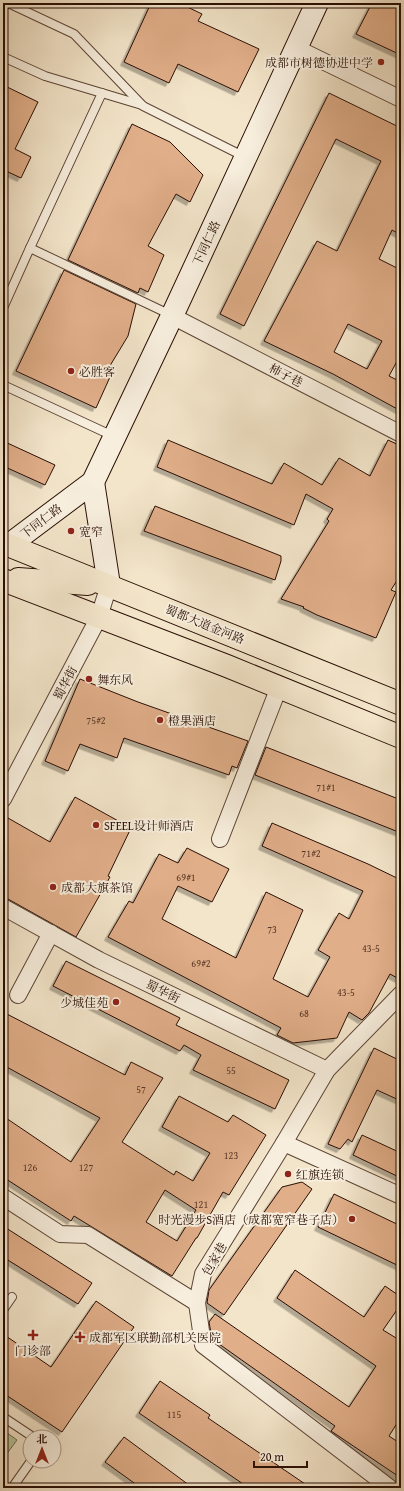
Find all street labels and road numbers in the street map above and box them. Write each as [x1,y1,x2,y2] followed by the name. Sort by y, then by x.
[188,218,224,268] street label: 下同仁路
[266,359,306,391] street label: 柿子巷
[17,500,65,542] street label: 下同仁路
[163,600,247,648] street label: 蜀都大道金河路
[49,662,81,703] street label: 蜀华街
[143,975,184,1007] street label: 蜀华街
[198,1239,230,1279] street label: 包家巷

